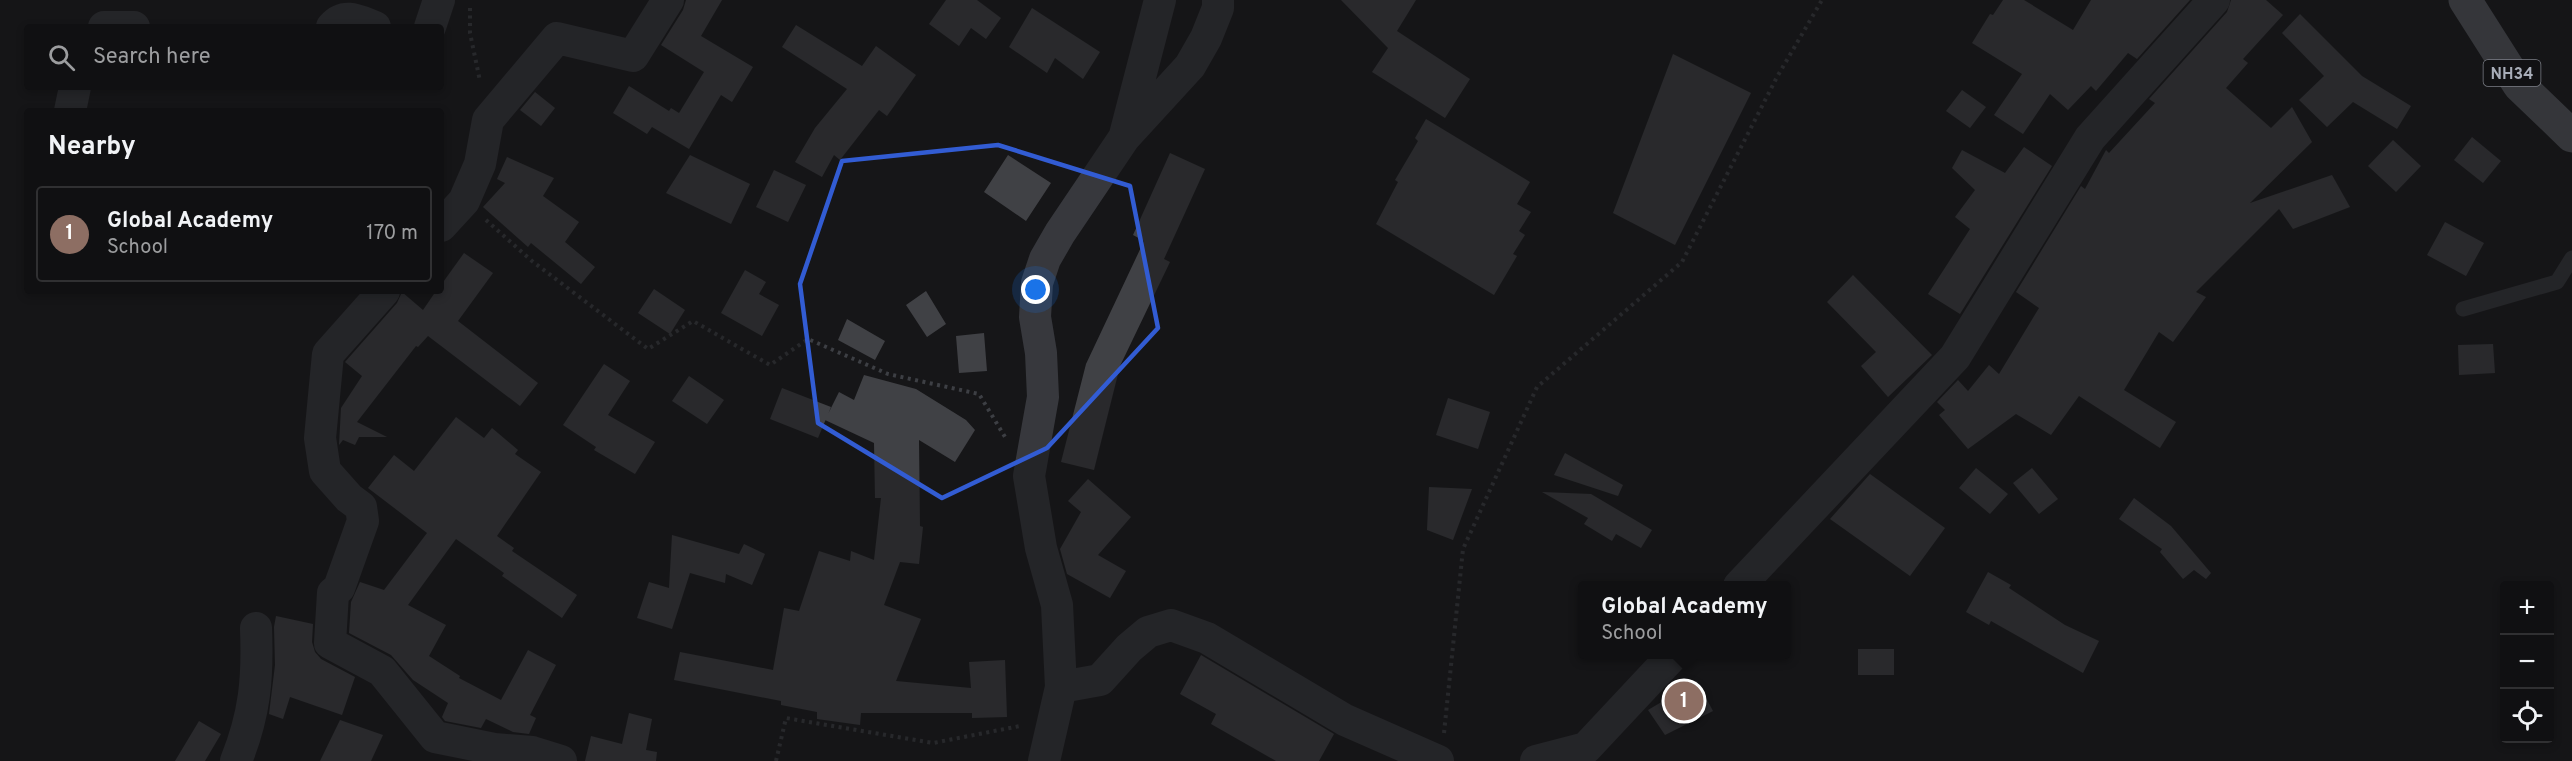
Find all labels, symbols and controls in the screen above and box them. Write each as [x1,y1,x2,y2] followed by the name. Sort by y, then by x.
[24,24,444,90] search box
[45,41,78,74] icon: search
[93,44,211,71] text: Search here
[2484,60,2540,86] road number: NH34
[48,131,136,164] text: Nearby
[107,208,273,235] text: Global Academy
[66,221,74,247] text: 1
[366,221,418,247] text: 170 m
[107,235,168,261] text: School
[1021,275,1050,304] your location
[1578,581,1791,659] popup
[2500,581,2554,743] map controls
[2500,581,2554,635] button: +
[1601,594,1768,621] text: Global Academy
[1601,621,1662,647] text: School
[2500,635,2554,689] button: −
[1664,678,1704,724] pin: 1
[2500,689,2554,743] button: locate

